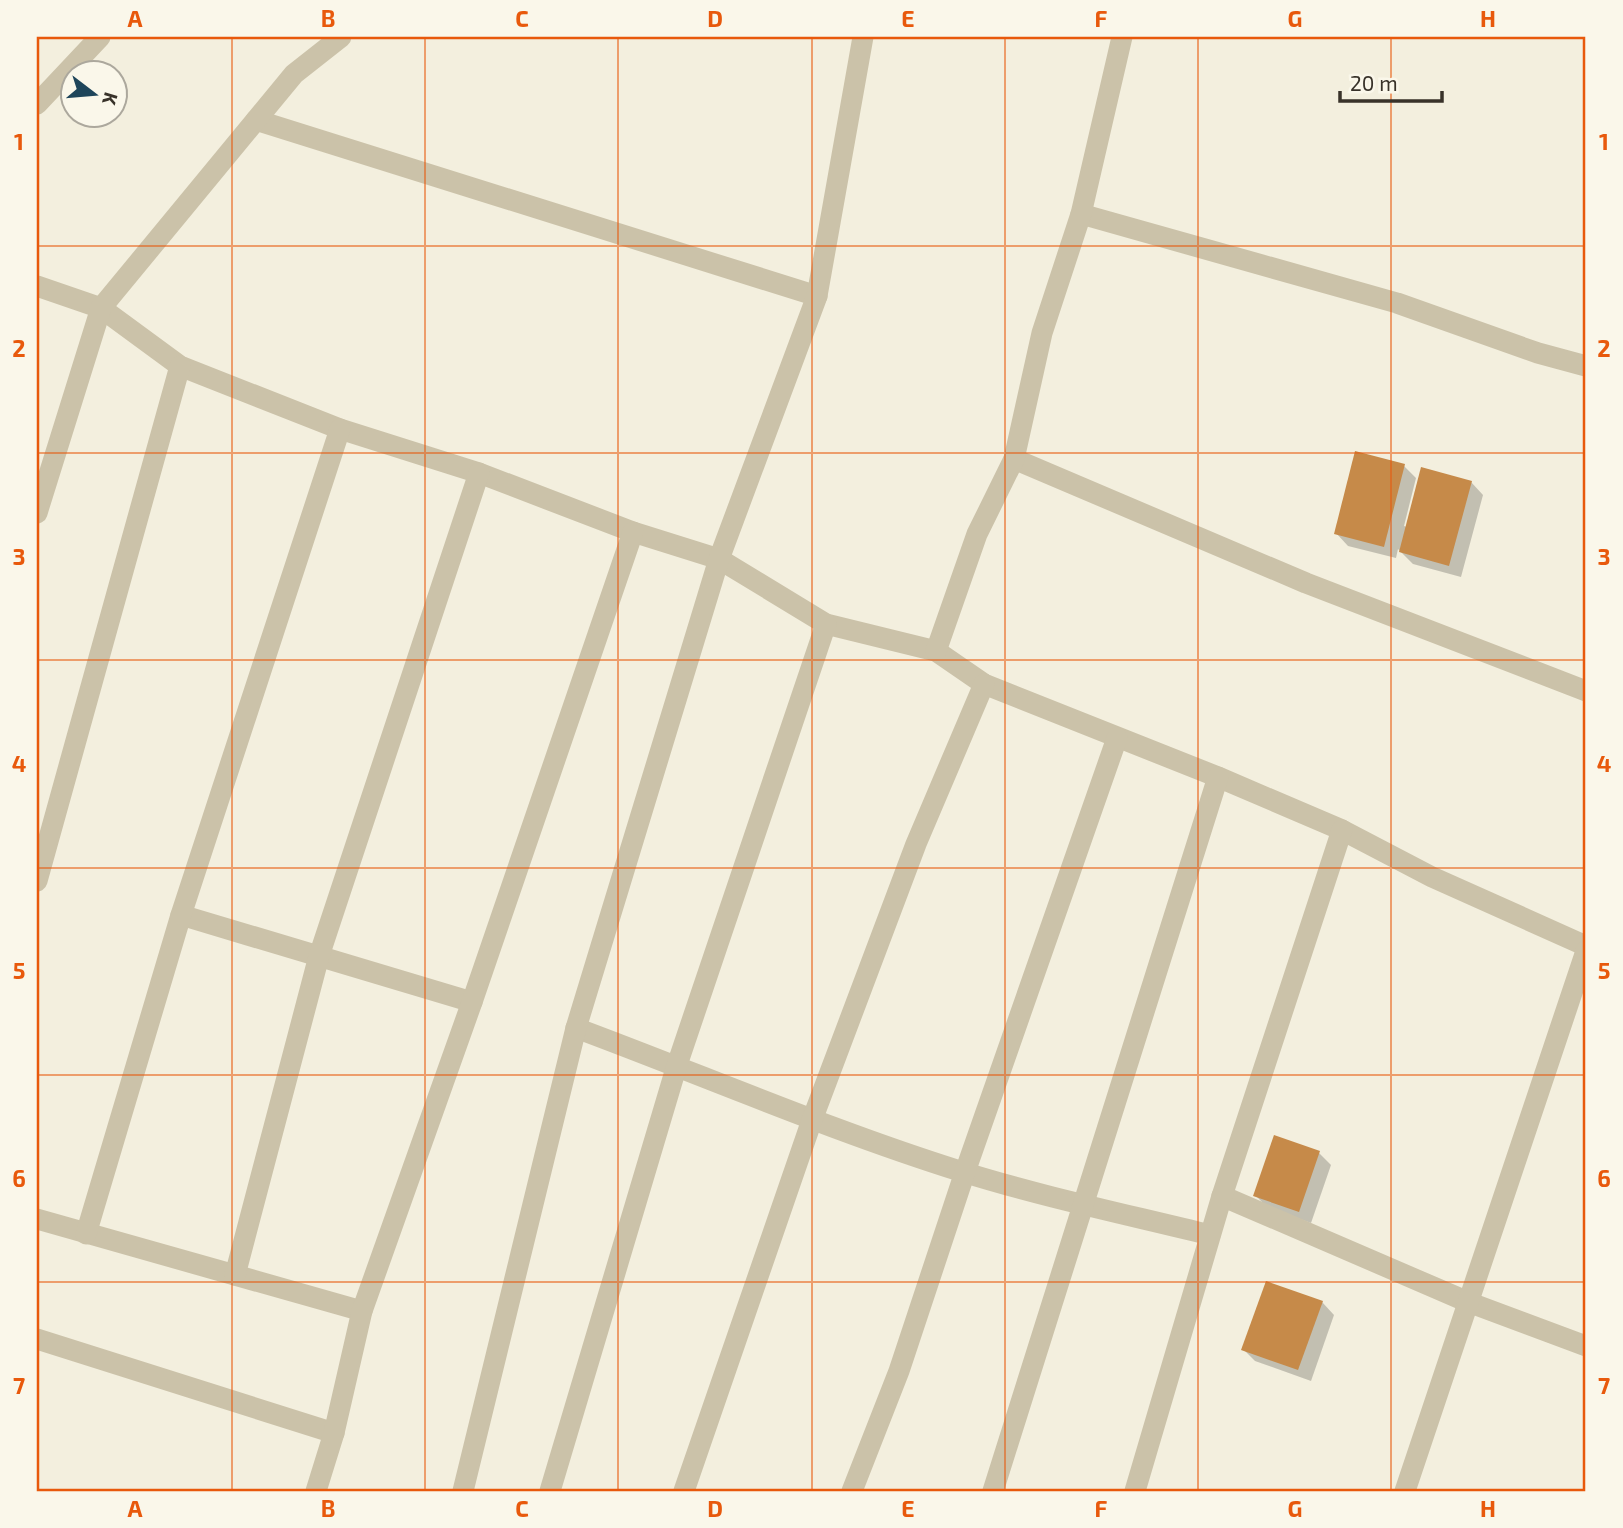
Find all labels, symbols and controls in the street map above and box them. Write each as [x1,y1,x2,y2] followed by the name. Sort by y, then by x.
[127,4,143,32] text: A
[321,4,335,32] text: B
[515,4,529,32] text: C
[707,4,723,32] text: D
[901,4,915,32] text: E
[1095,4,1108,32] text: F
[1288,4,1302,32] text: G
[1480,4,1496,32] text: H
[60,60,130,130] north arrow
[1340,60,1441,104] scale bar
[1350,70,1398,95] text: 20 m
[98,90,124,108] text: K
[14,127,24,155] text: 1
[1599,127,1609,155] text: 1
[12,334,26,362] text: 2
[1597,334,1611,362] text: 2
[12,542,26,570] text: 3
[1597,542,1611,570] text: 3
[12,749,26,777] text: 4
[1597,749,1611,777] text: 4
[13,956,25,984] text: 5
[1598,956,1610,984] text: 5
[12,1164,26,1192] text: 6
[1597,1164,1611,1192] text: 6
[13,1371,25,1399] text: 7
[1598,1371,1610,1399] text: 7
[127,1494,143,1522] text: A
[321,1494,335,1522] text: B
[515,1494,529,1522] text: C
[707,1494,723,1522] text: D
[901,1494,915,1522] text: E
[1095,1494,1108,1522] text: F
[1288,1494,1302,1522] text: G
[1480,1494,1496,1522] text: H

